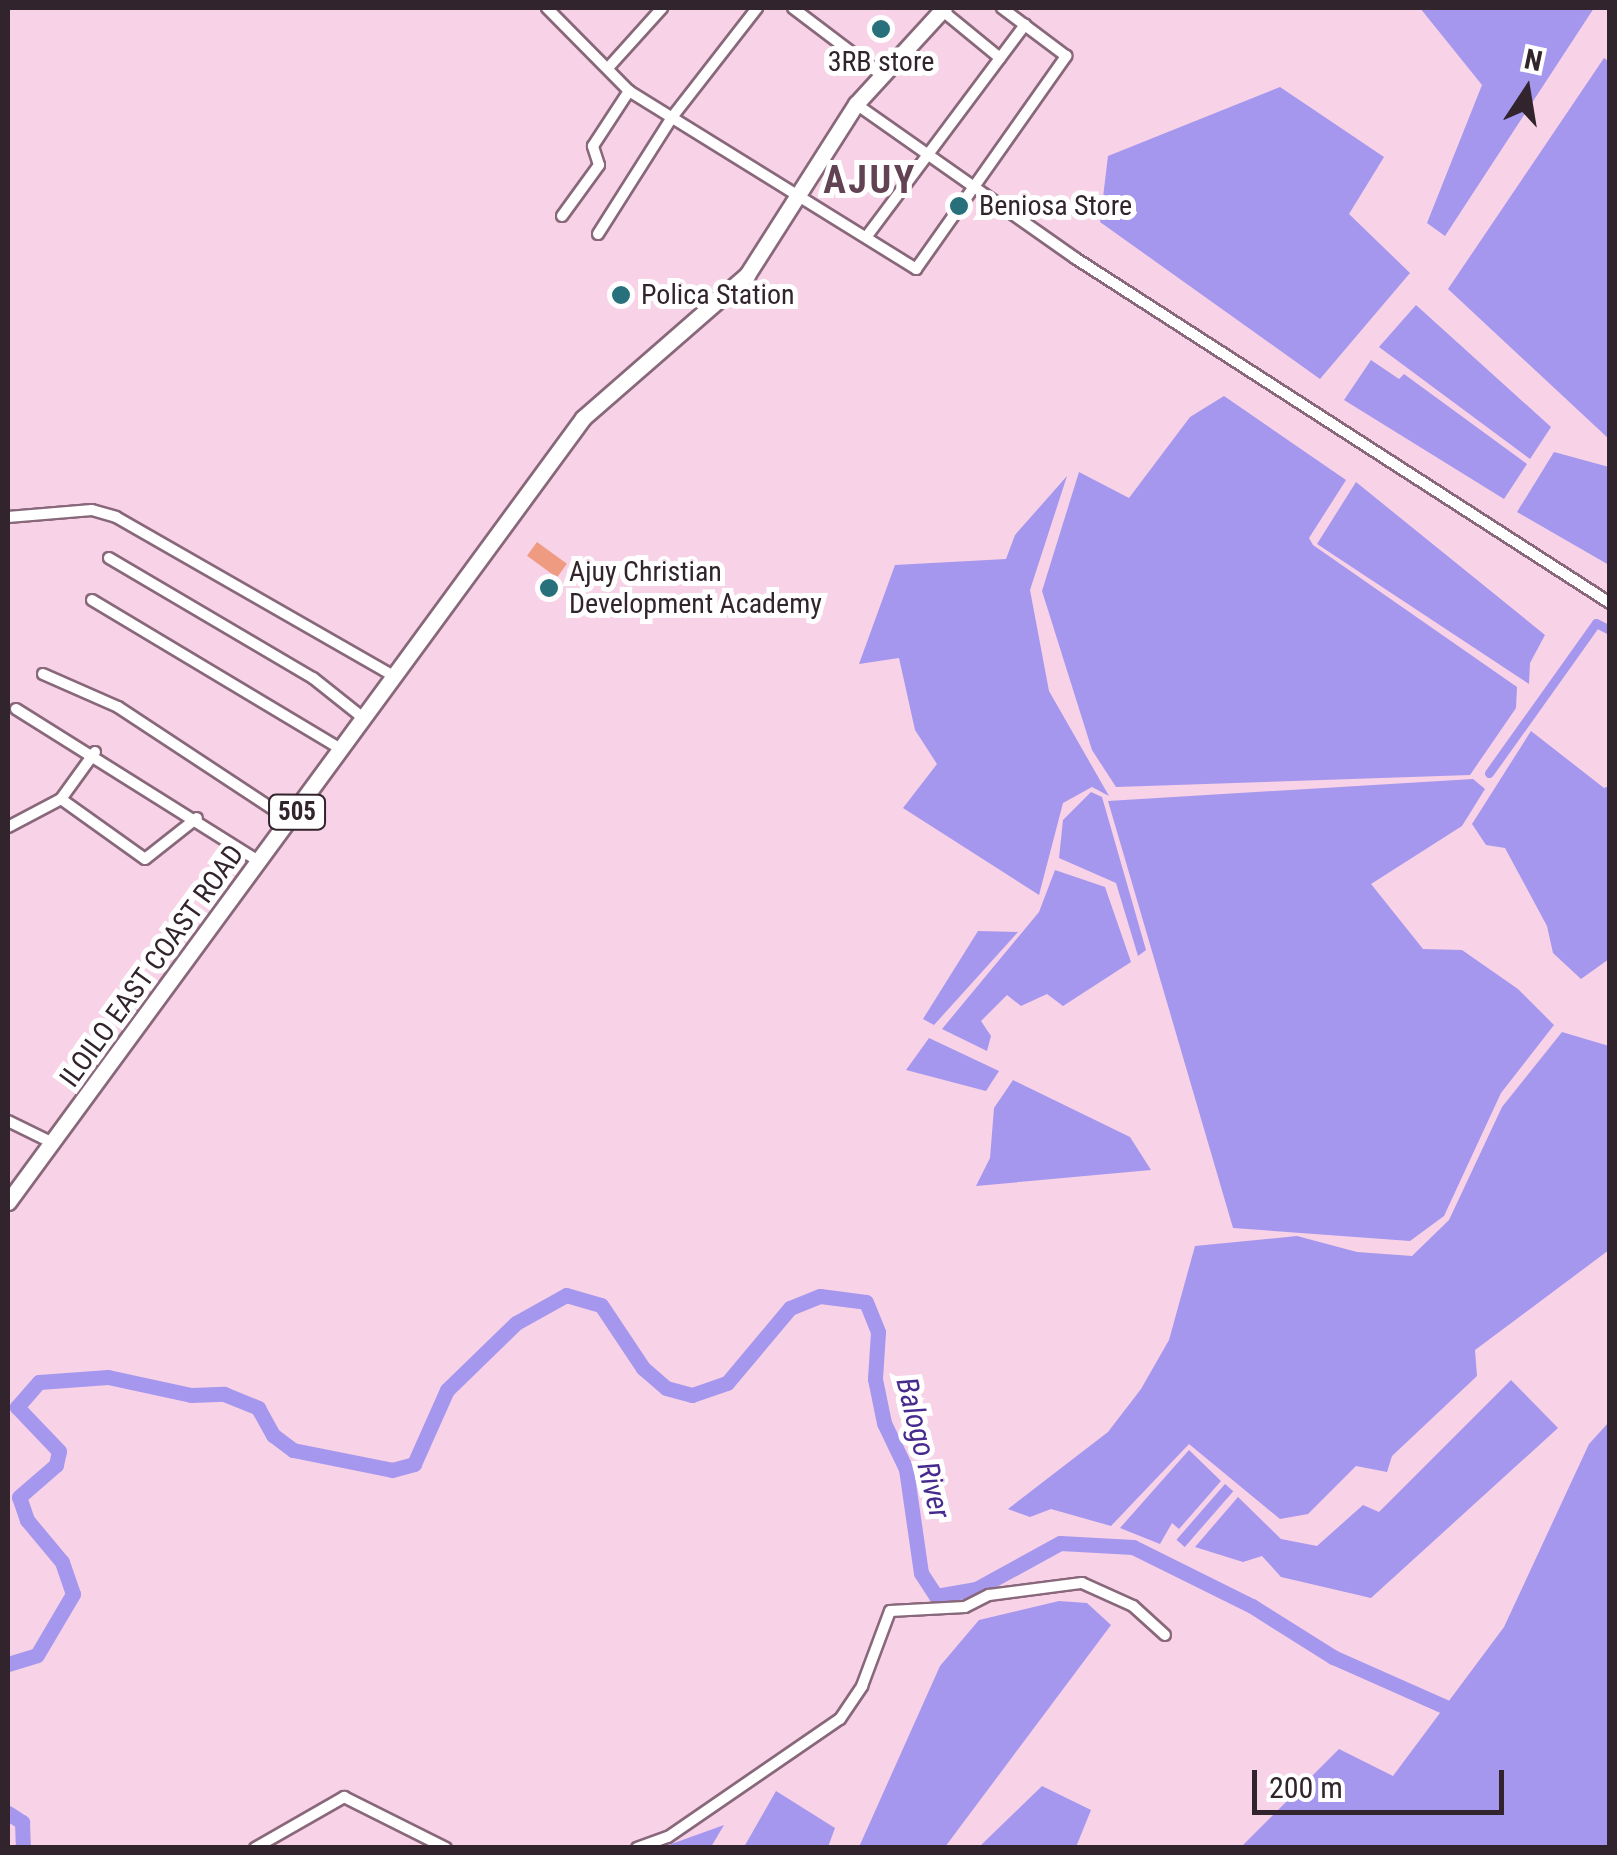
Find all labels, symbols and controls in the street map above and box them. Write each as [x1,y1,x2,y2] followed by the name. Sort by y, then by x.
[870,18,892,40] marker: 3RB store
[1477,40,1577,140] north arrow
[1522,42,1545,78] text: N
[828,45,934,79] place label: 3RB store
[823,158,917,204] district label: AJUY
[979,189,1132,223] place label: Beniosa Store
[948,195,970,217] marker: Beniosa Store
[641,278,795,312] place label: Polica Station
[610,284,632,306] marker: Polica Station
[569,555,822,621] place label: Ajuy Christian Development Academy
[538,577,560,599] marker: Ajuy Christian Development Academy
[267,792,327,832] road number: 505
[53,838,251,1094] street label: ILOILO EAST COAST ROAD
[888,1374,958,1522] water label: Balogo River
[1257,1750,1510,1812] scale bar
[1269,1770,1343,1805] text: 200 m

